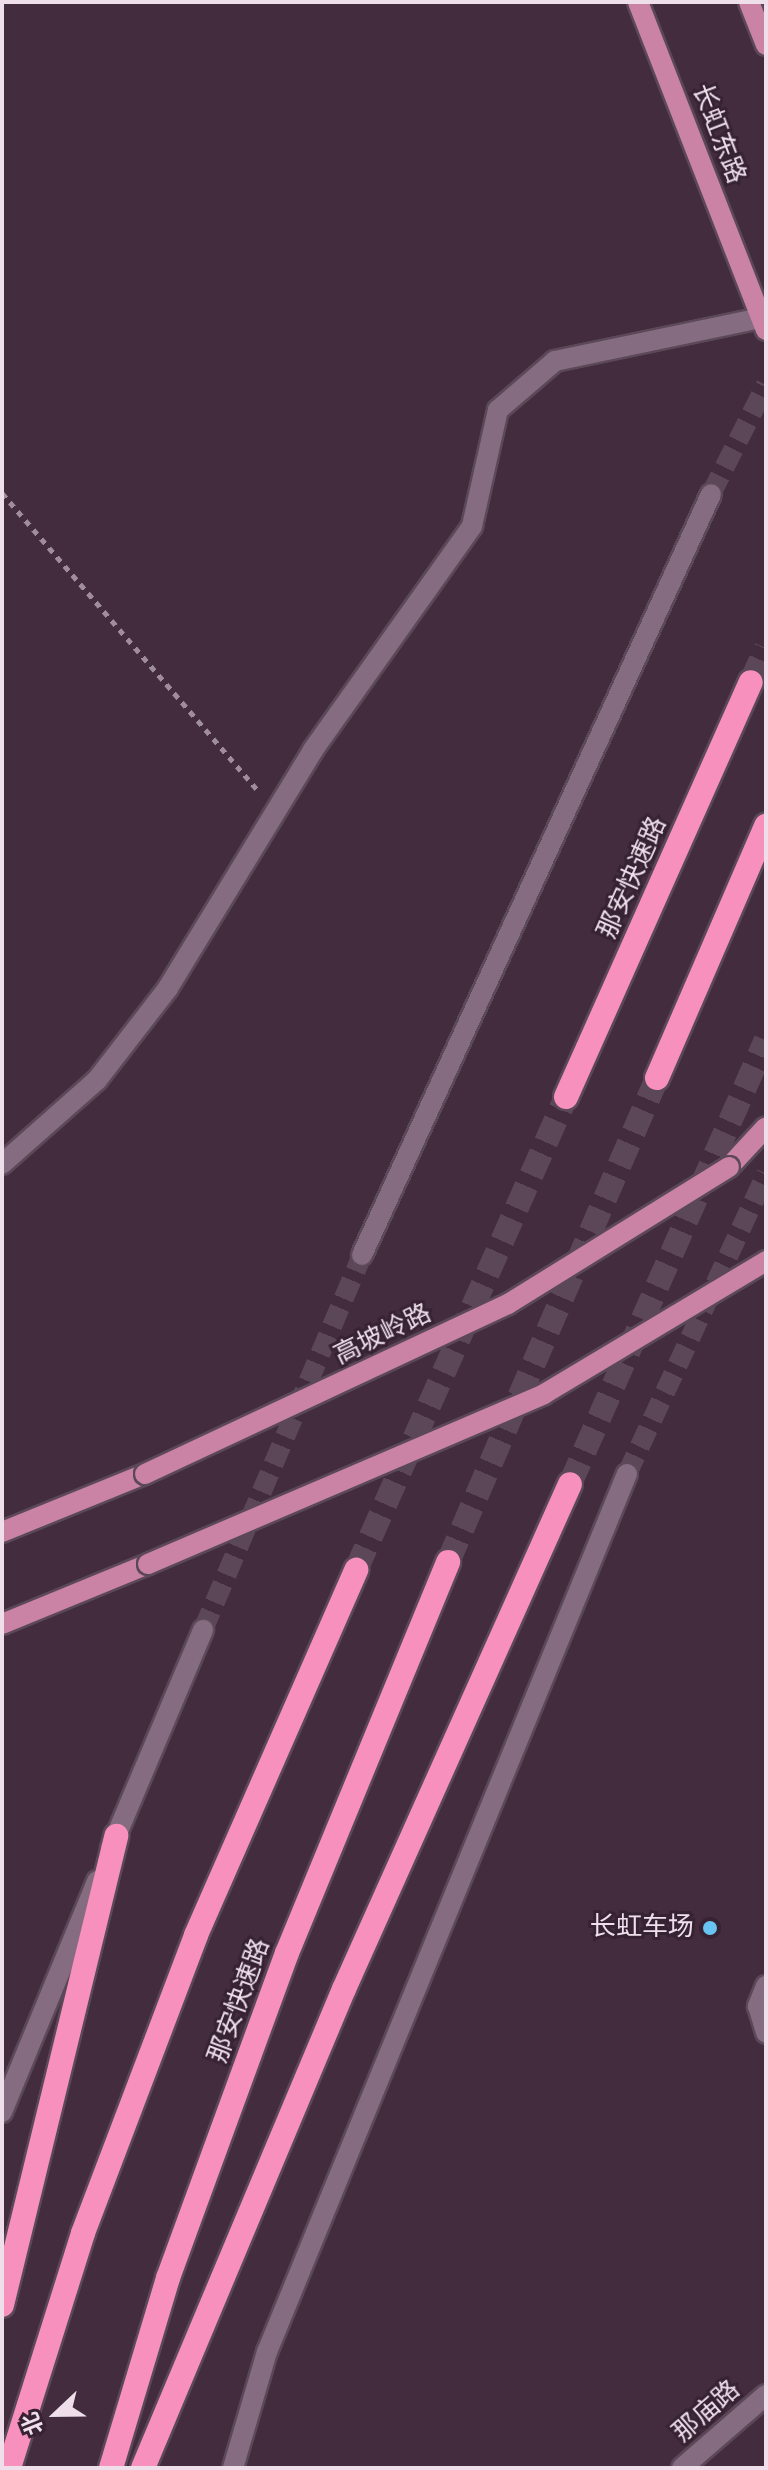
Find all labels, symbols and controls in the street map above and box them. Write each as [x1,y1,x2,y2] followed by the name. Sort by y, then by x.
[685,80,751,188] street label: 长虹东路
[592,812,674,944] street label: 那安快速路
[329,1298,437,1372] street label: 高坡岭路
[590,1912,694,1944] place label: 长虹车场
[701,1919,719,1937] marker: 长虹车场
[203,1935,277,2067] street label: 那安快速路
[16,2374,96,2454] north arrow
[667,2375,747,2449] street label: 那庙路
[17,2408,50,2438] text: 北

